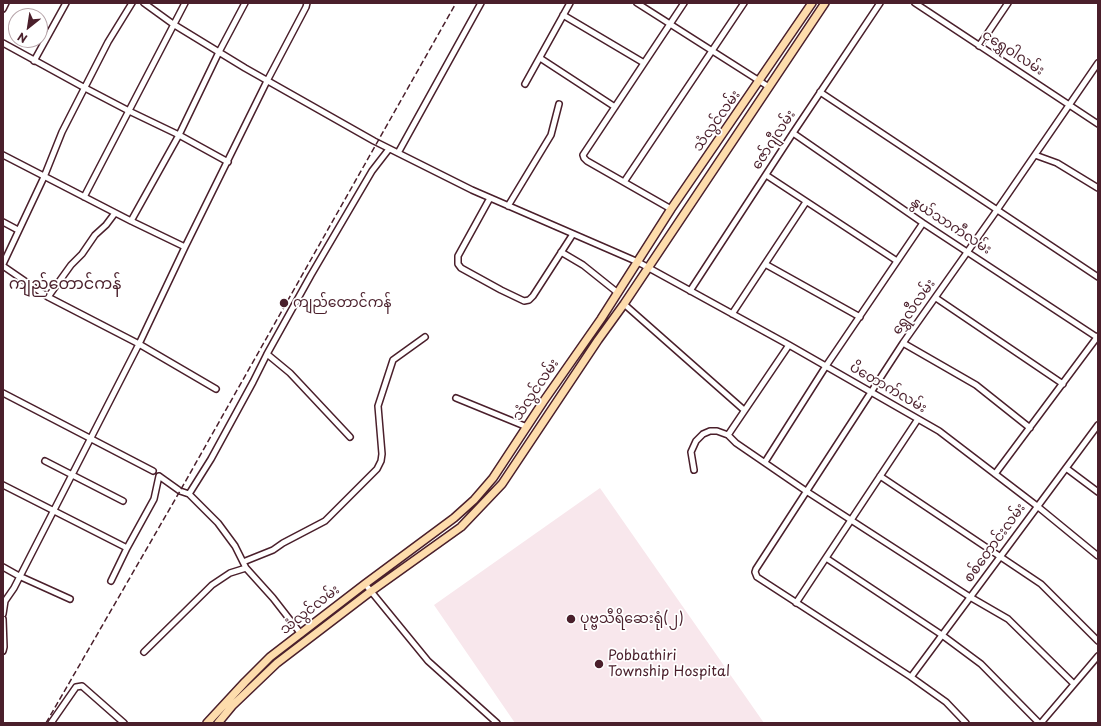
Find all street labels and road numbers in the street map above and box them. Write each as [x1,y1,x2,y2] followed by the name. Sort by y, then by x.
[979,27,1047,79] street label: ငုရွှေဝါလမ်း
[690,87,744,155] street label: သံလွင်လမ်း
[749,107,799,173] street label: ဇော်ဂျီလမ်း
[908,194,994,258] street label: နွယ်သာကီလမ်း
[889,276,939,338] street label: ရွှေလီလမ်း
[509,356,563,424] street label: သံလွင်လမ်း
[847,359,929,417] street label: ပိတောက်လမ်း
[961,500,1029,586] street label: စစ်တောင်းလမ်း
[277,582,343,638] street label: သံလွင်လမ်း

